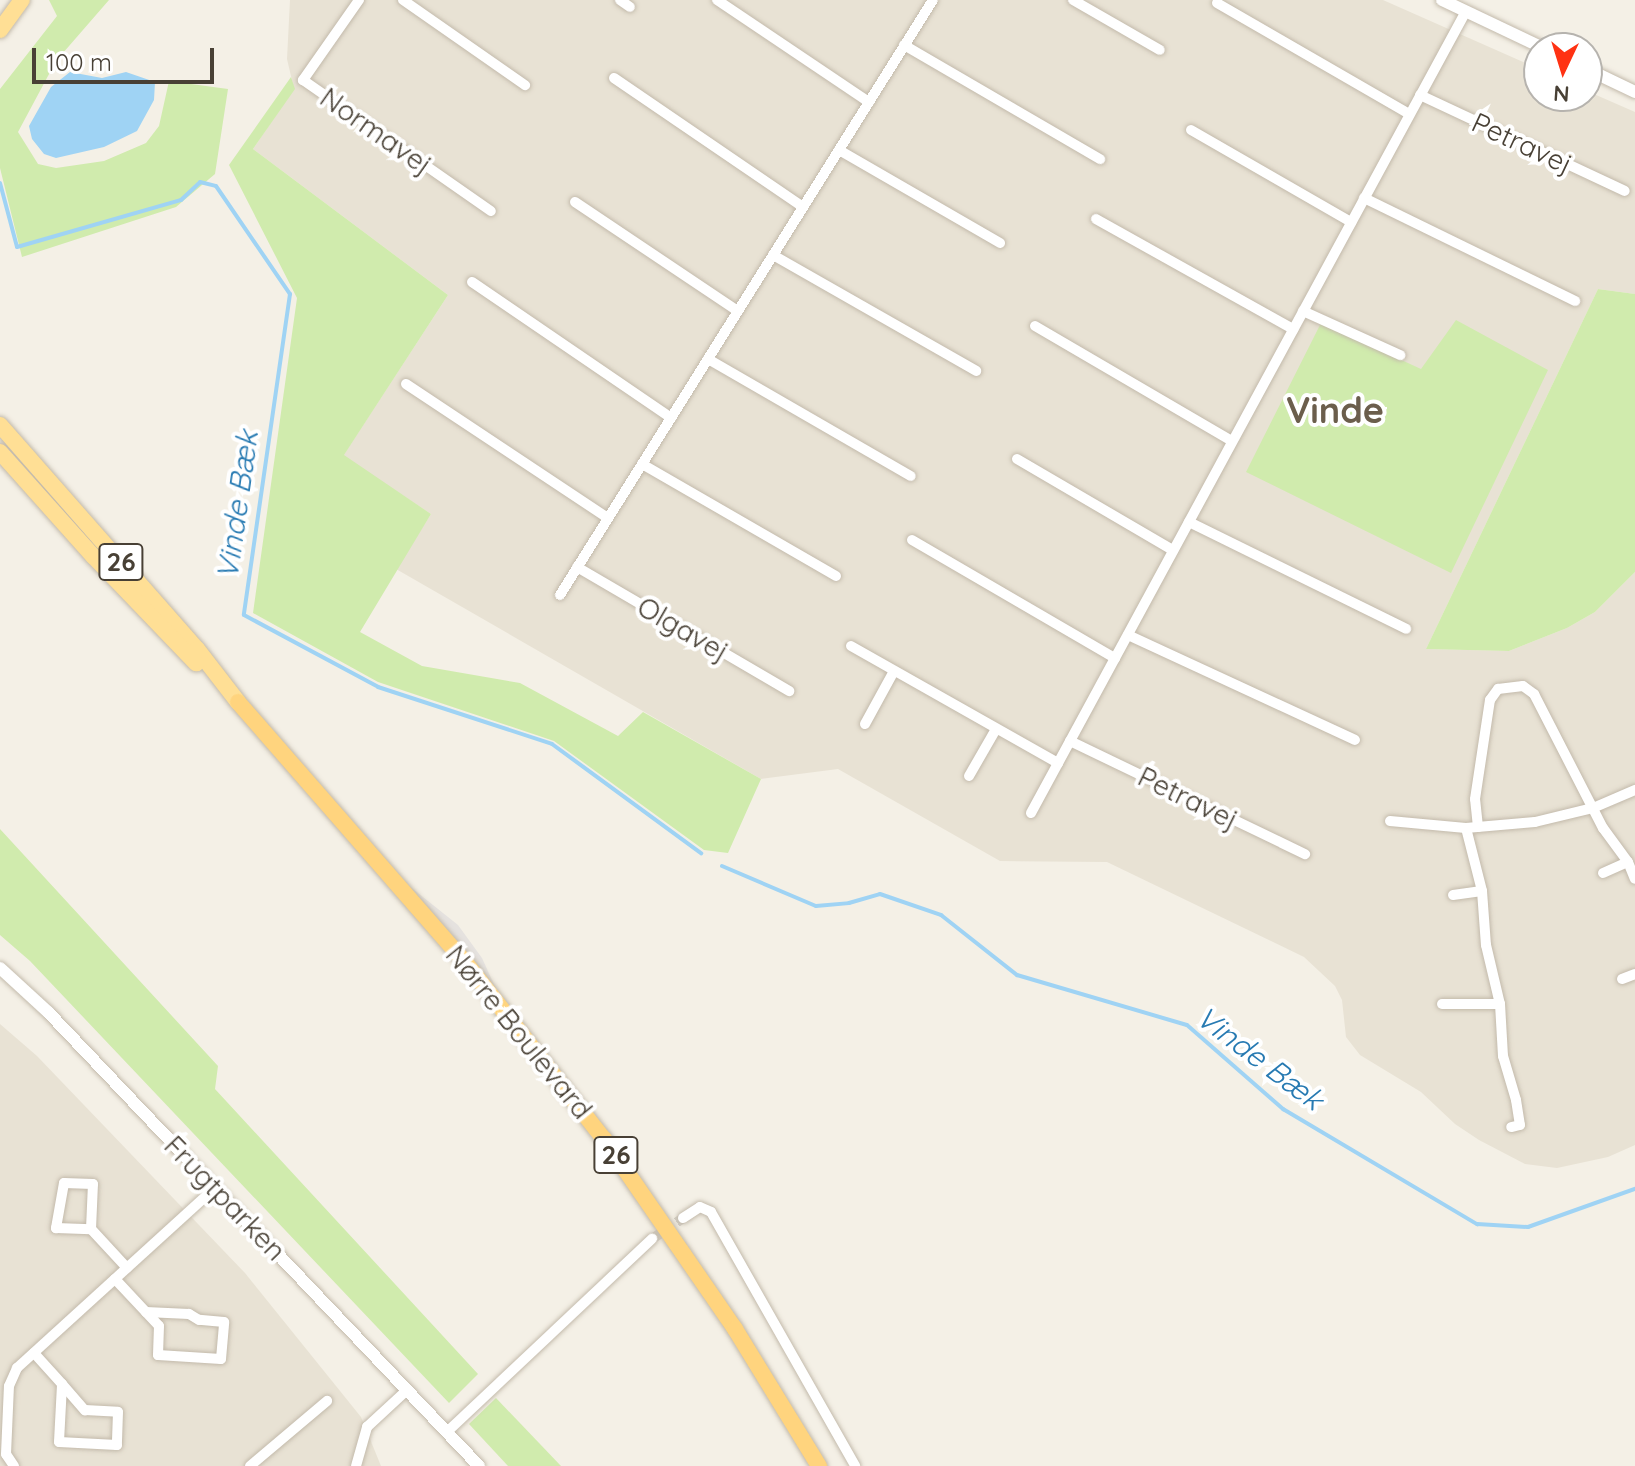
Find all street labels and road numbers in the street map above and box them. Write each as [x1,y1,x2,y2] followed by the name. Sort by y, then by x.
[314,80,438,182] street label: Normavej
[1466,105,1578,181] street label: Petravej
[97,540,145,584] road number: 26
[631,590,735,668] street label: Olgavej
[1133,759,1243,837] street label: Petravej
[439,938,599,1126] street label: Nørre Boulevard
[157,1129,293,1267] street label: Frugtparken
[592,1133,640,1177] road number: 26

